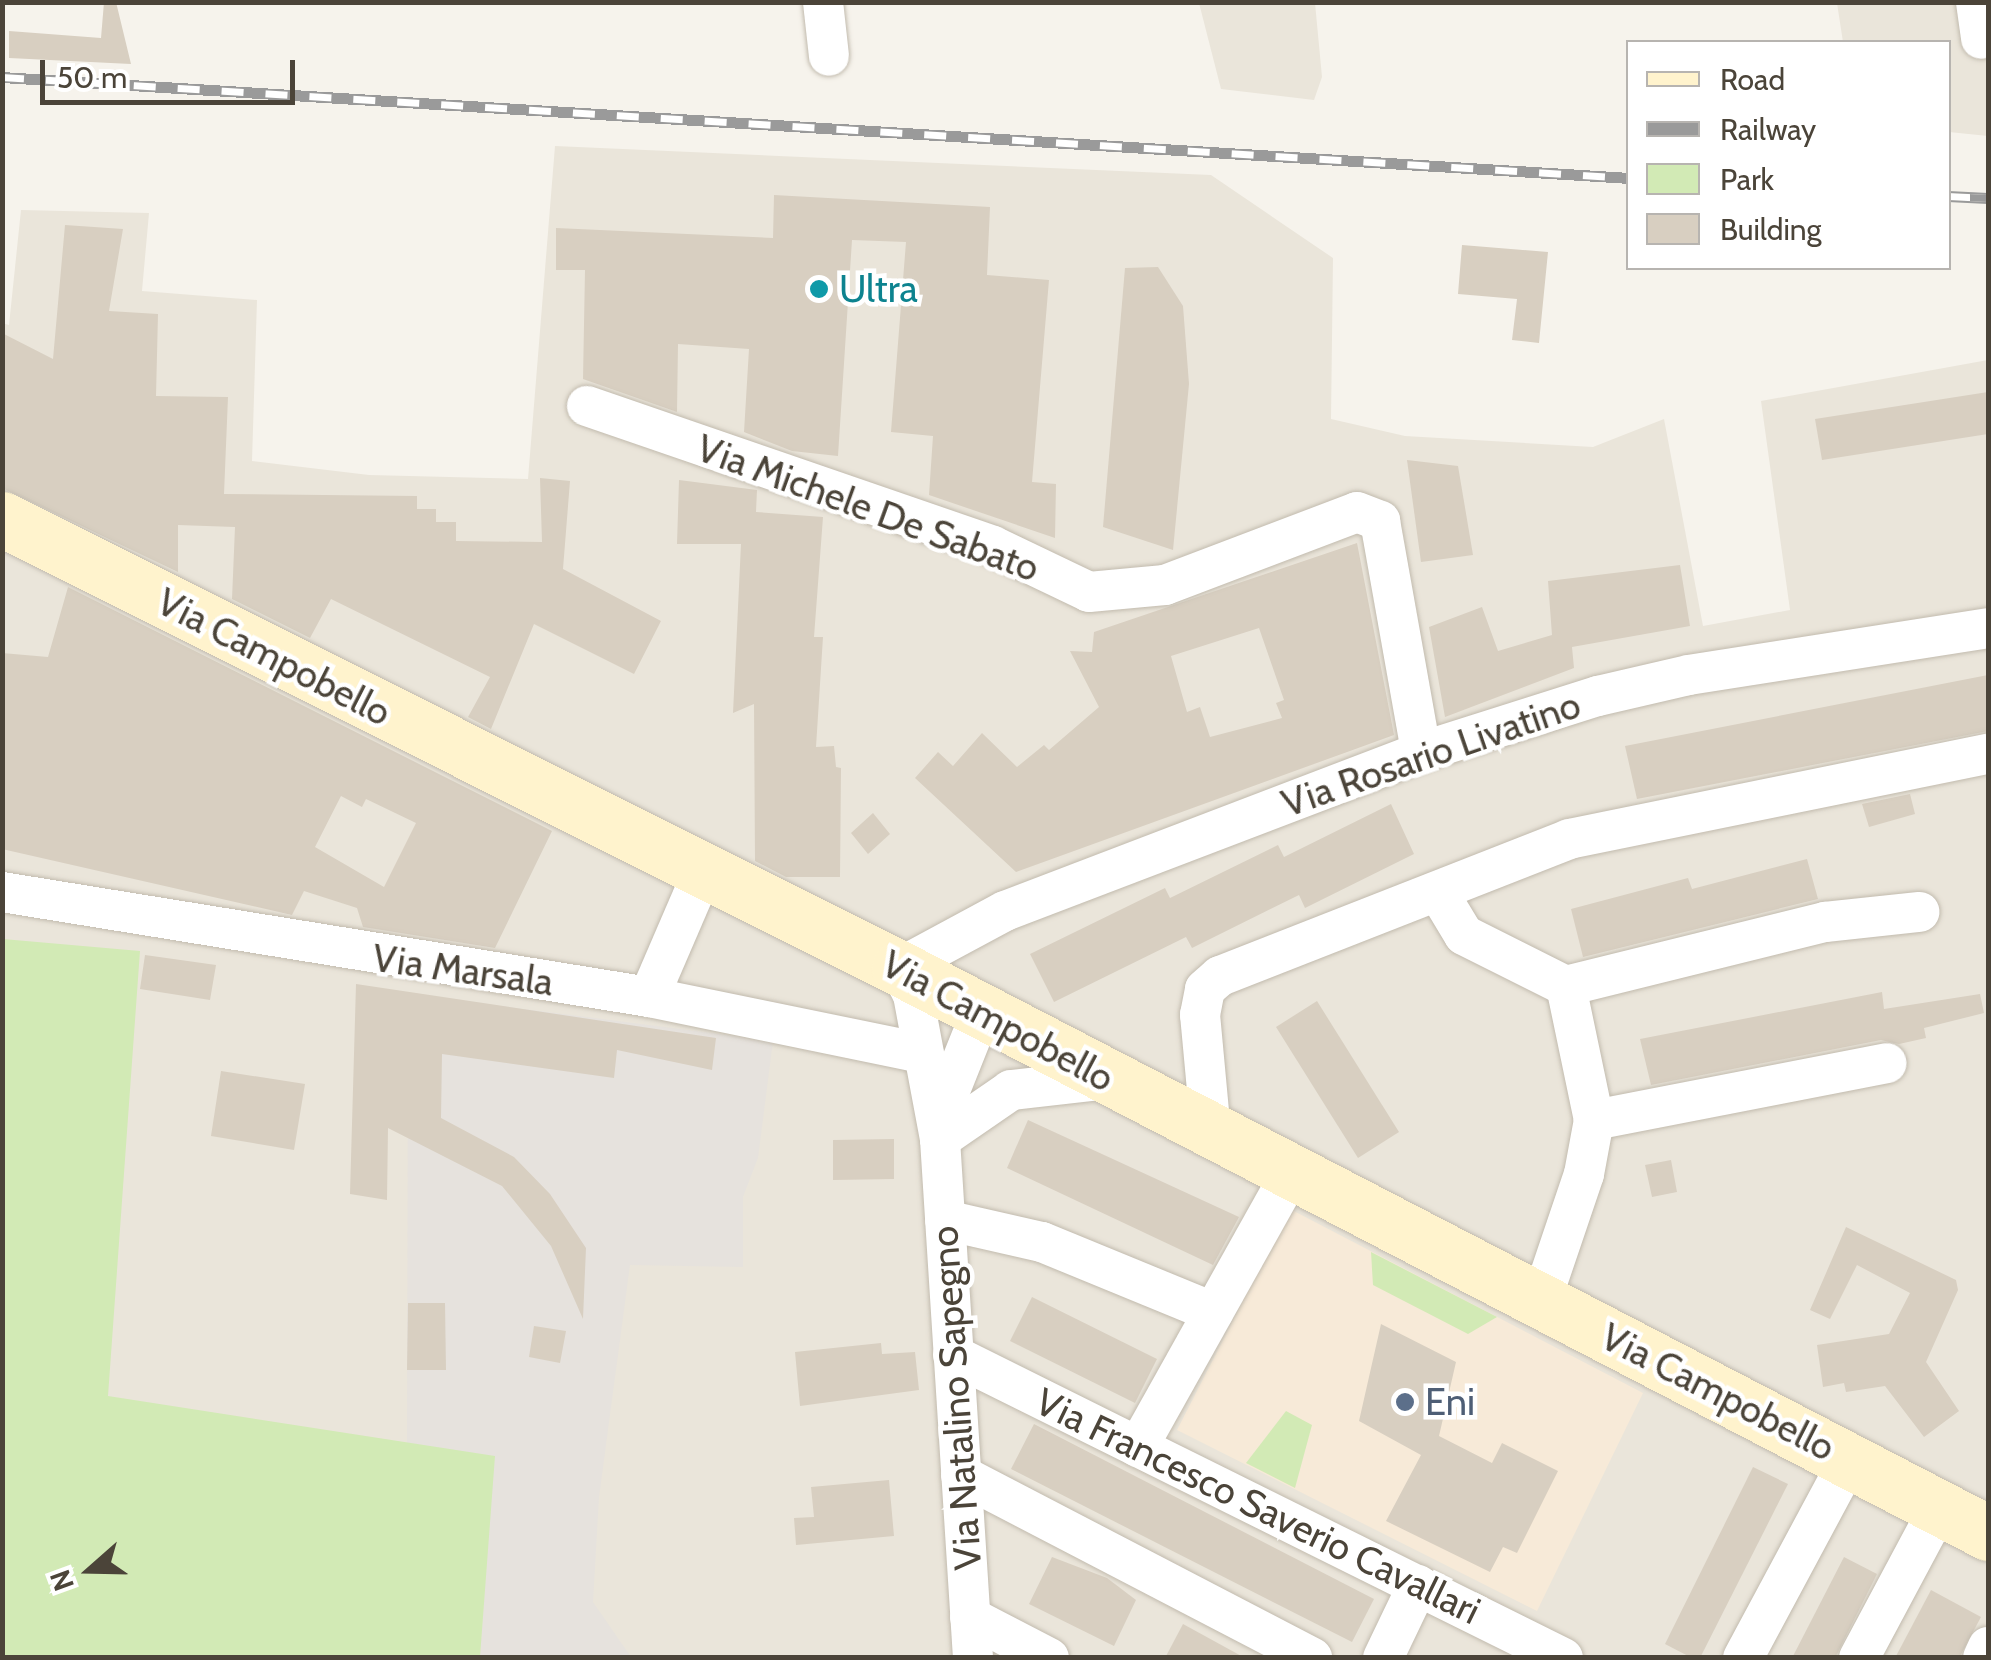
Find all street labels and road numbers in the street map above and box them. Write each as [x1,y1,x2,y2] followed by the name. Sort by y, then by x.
[691,425,1045,591] street label: Via Michele De Sabato
[150,579,398,735] street label: Via Campobello
[1276,682,1586,826] street label: Via Rosario Livatino
[370,935,556,1005] street label: Via Marsala
[874,941,1122,1101] street label: Via Campobello
[921,1224,991,1572] street label: Via Natalino Sapegno
[1594,1314,1842,1470] street label: Via Campobello
[1028,1378,1488,1634] street label: Via Francesco Saverio Cavallari

